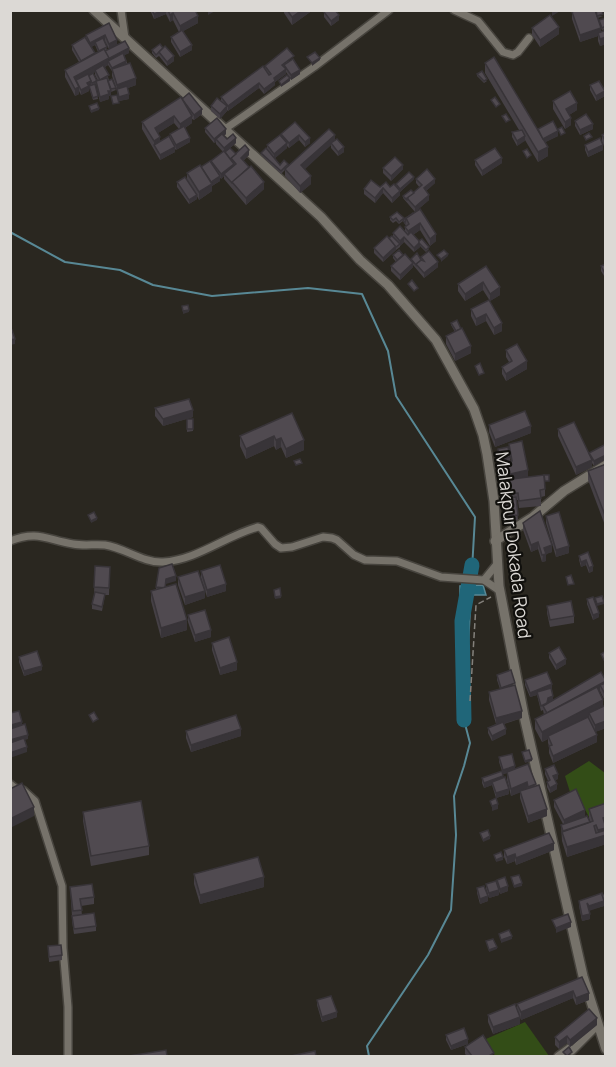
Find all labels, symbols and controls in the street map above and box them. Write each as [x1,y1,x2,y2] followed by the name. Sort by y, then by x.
[491,450,537,640] street label: Malakpur Dokada Road

